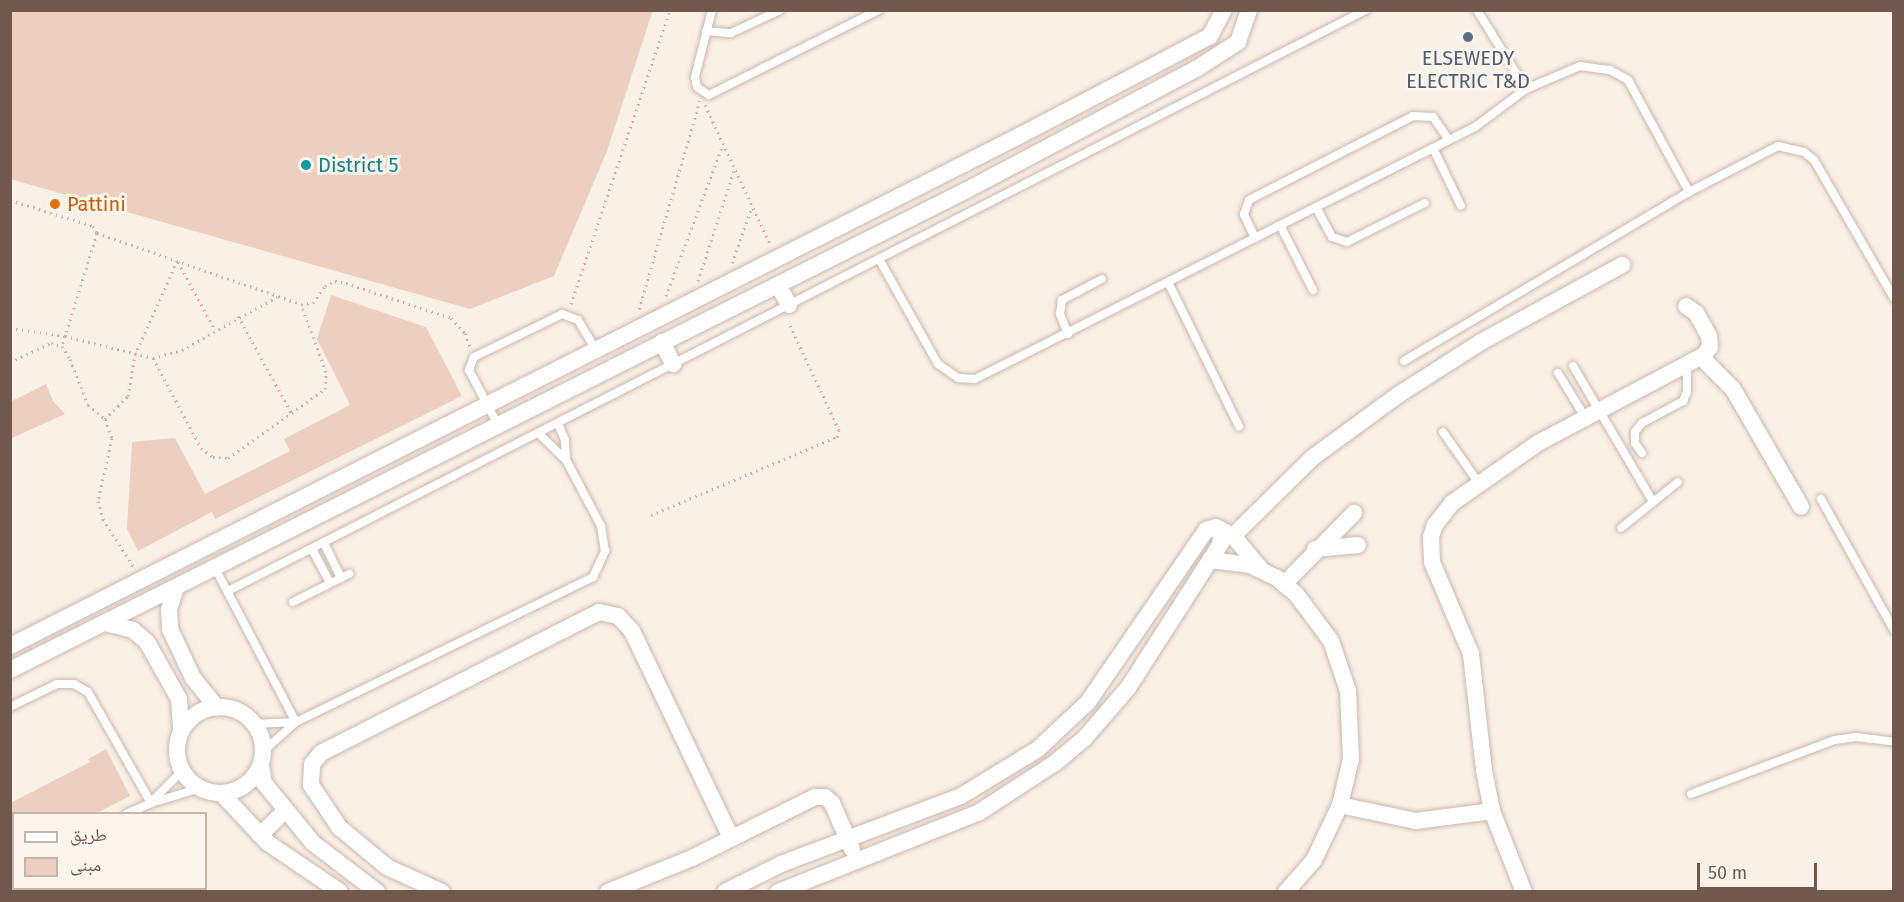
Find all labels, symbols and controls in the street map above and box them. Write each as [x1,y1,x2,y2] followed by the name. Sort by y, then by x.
[1461,30,1475,44] marker: ELSEWEDY ELECTRIC T&D
[1406,47,1530,94] place label: ELSEWEDY ELECTRIC T&D
[318,153,399,177] place label: District 5
[299,158,313,172] marker: District 5
[67,192,126,216] place label: Pattini
[48,197,62,211] marker: Pattini
[12,812,207,890] legend
[70,824,107,846] text: طريق
[1700,851,1820,889] scale bar
[70,854,101,876] text: مبنى
[1708,862,1747,884] text: 50 m

